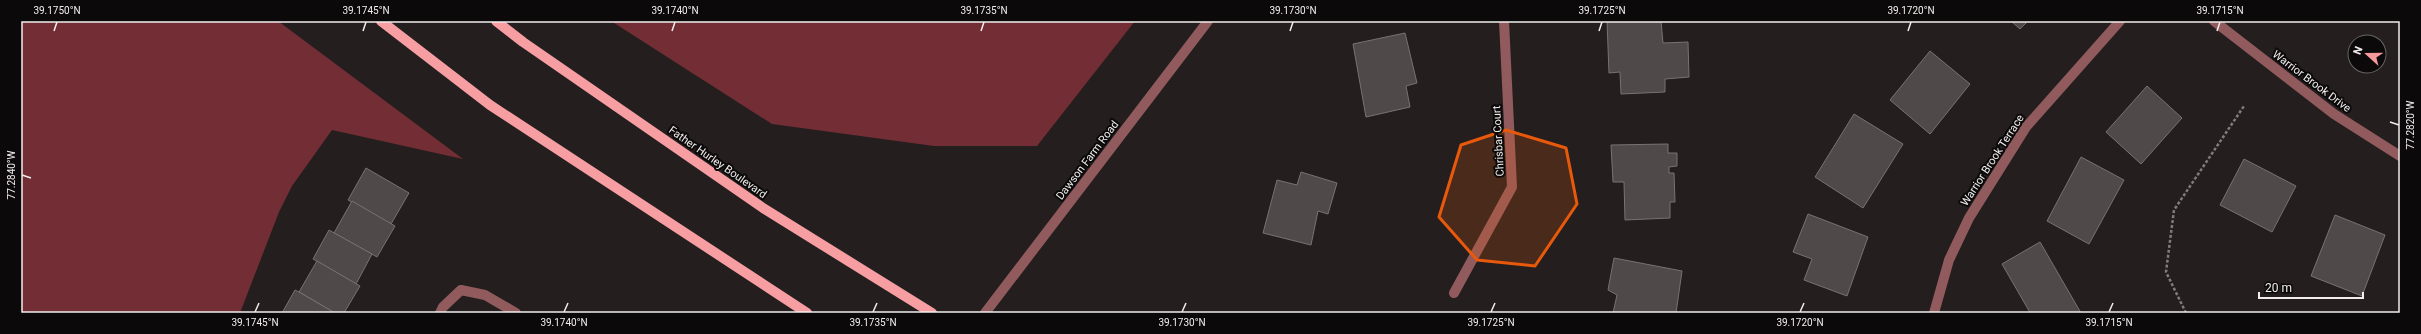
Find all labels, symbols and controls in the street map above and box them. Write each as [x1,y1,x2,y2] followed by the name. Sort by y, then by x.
[33,5,81,16] text: 39.1750°N
[342,5,390,16] text: 39.1745°N
[651,5,699,16] text: 39.1740°N
[960,5,1008,16] text: 39.1735°N
[1269,5,1317,16] text: 39.1730°N
[1578,5,1626,16] text: 39.1725°N
[1887,5,1935,16] text: 39.1720°N
[2196,5,2244,16] text: 39.1715°N
[2347,34,2387,74] north arrow
[2351,44,2366,57] text: N
[2270,48,2353,115] street label: Warrior Brook Drive
[2405,100,2416,149] text: 77.2820°W
[1490,105,1507,177] street label: Chrisbar Court
[1958,112,2027,208] street label: Warrior Brook Terrace
[1053,118,1121,202] street label: Dawson Farm Road
[666,124,769,201] street label: Father Hurley Boulevard
[6,150,17,199] text: 77.2840°W
[2259,274,2363,300] scale bar
[2265,281,2292,295] text: 20 m
[231,317,279,328] text: 39.1745°N
[540,317,588,328] text: 39.1740°N
[849,317,897,328] text: 39.1735°N
[1158,317,1206,328] text: 39.1730°N
[1467,317,1515,328] text: 39.1725°N
[1776,317,1824,328] text: 39.1720°N
[2085,317,2133,328] text: 39.1715°N

